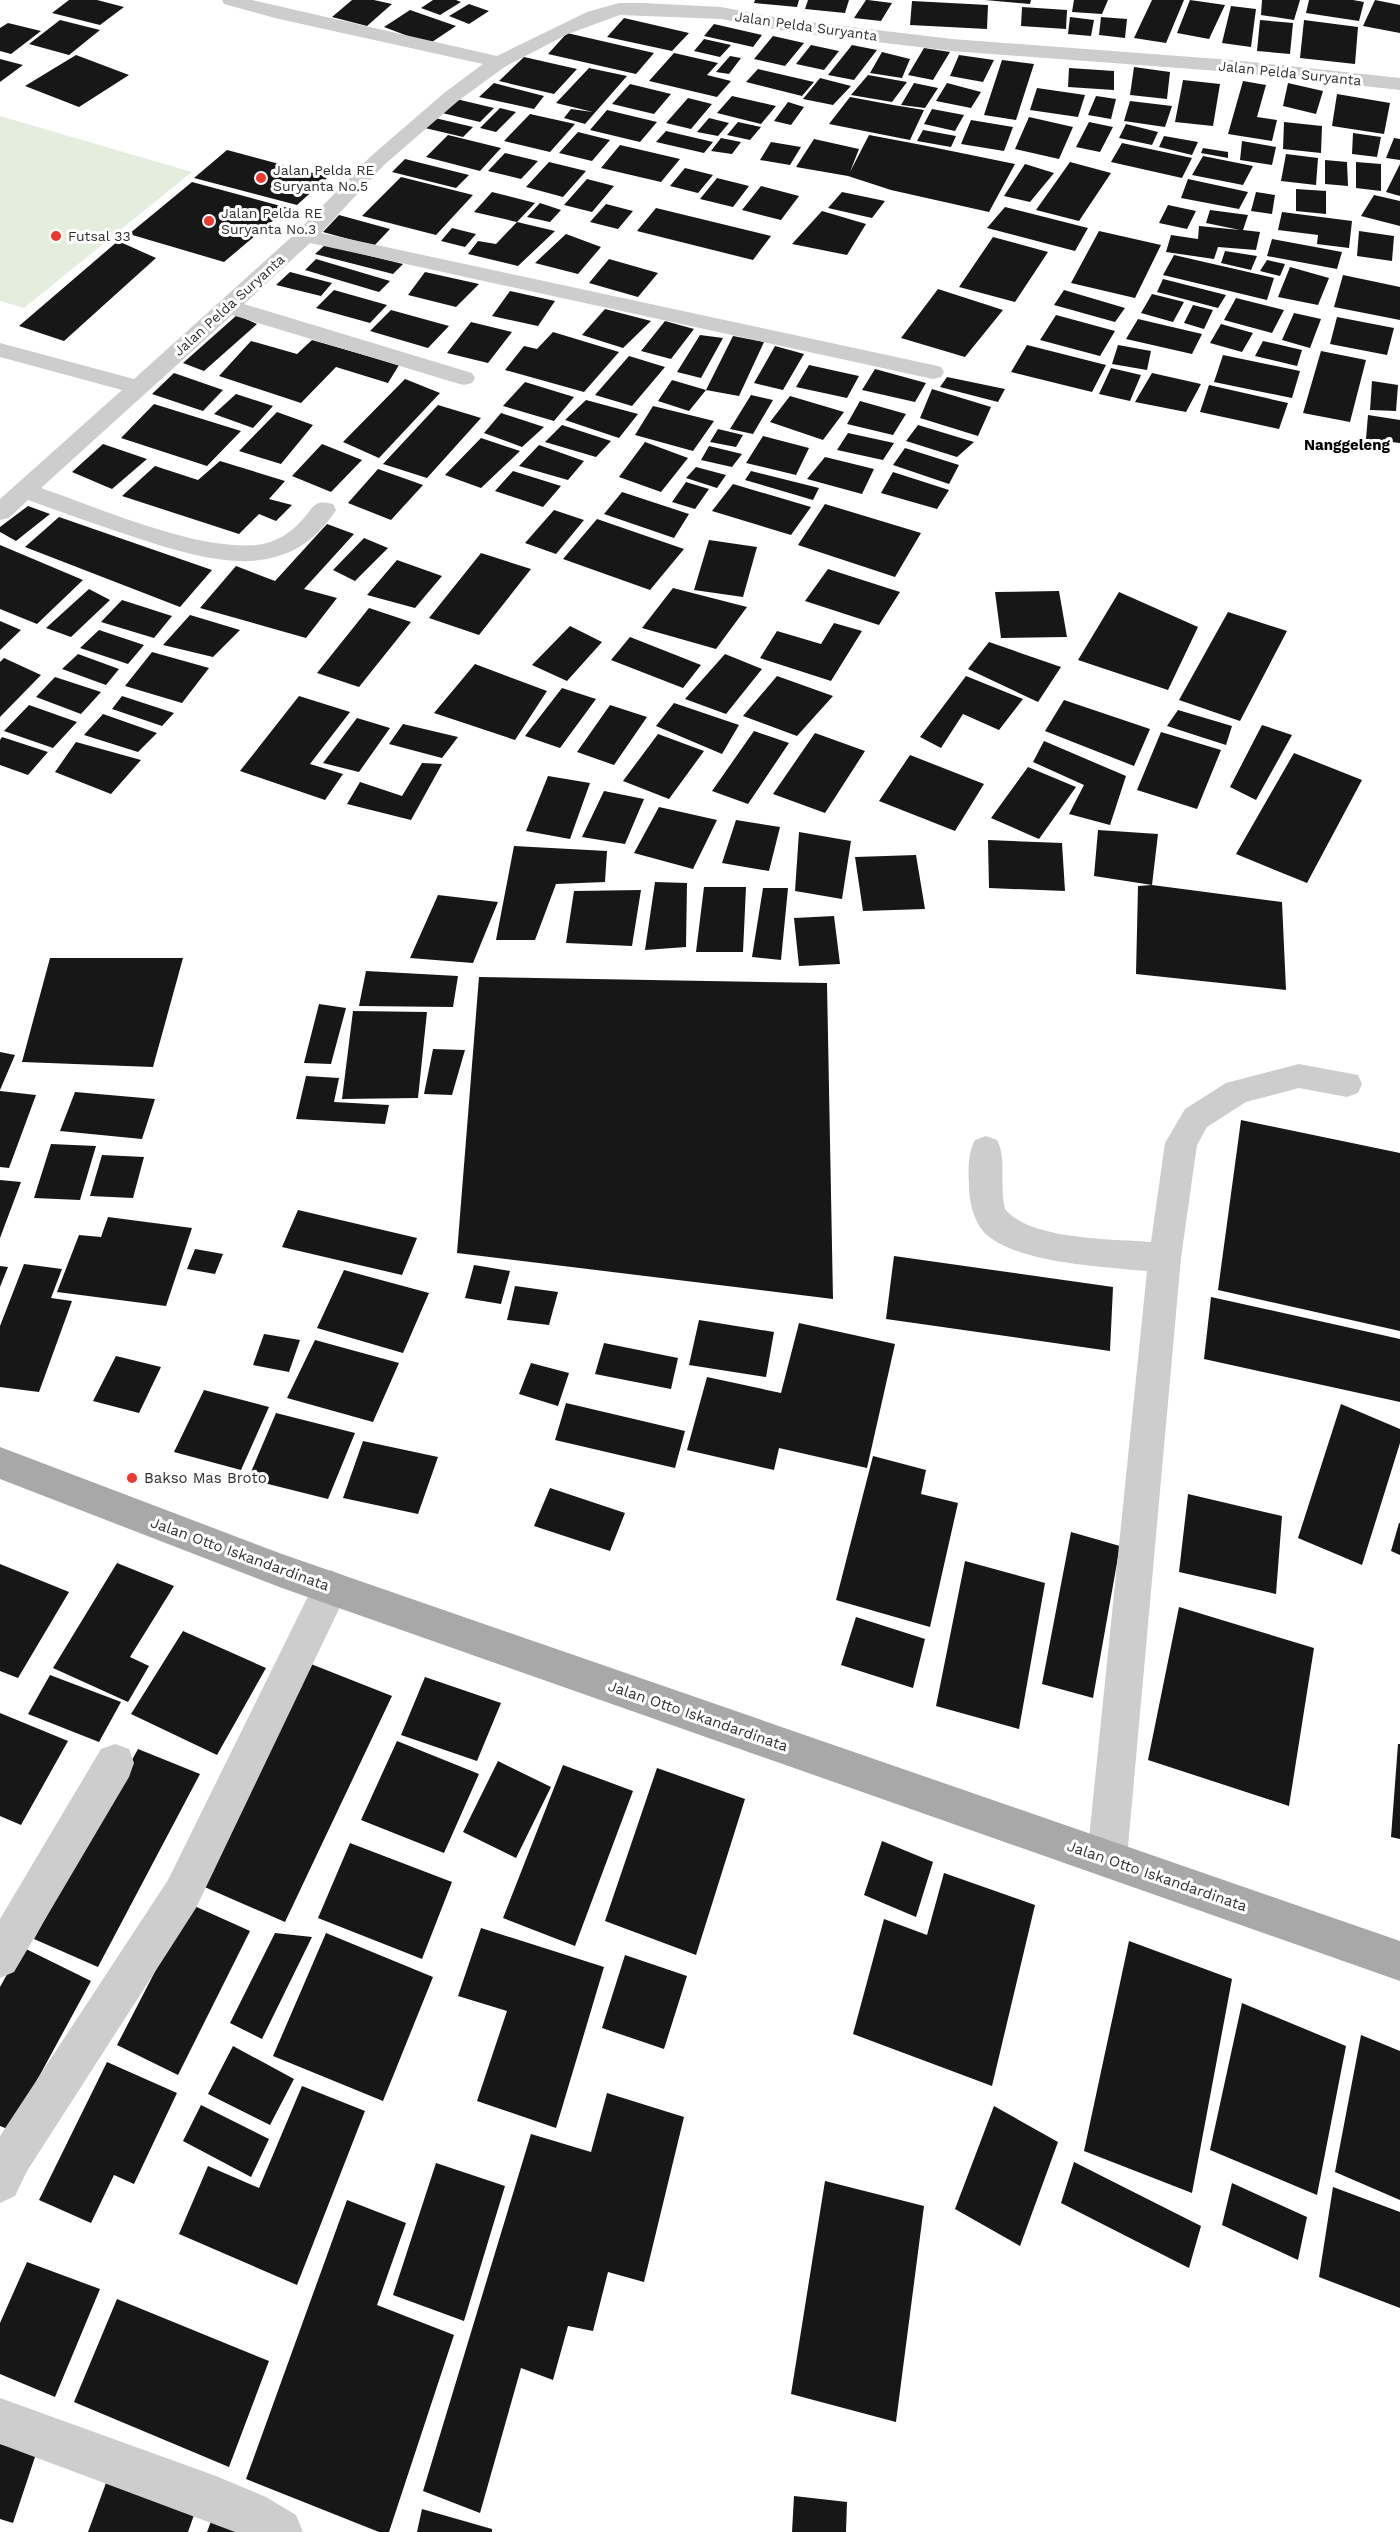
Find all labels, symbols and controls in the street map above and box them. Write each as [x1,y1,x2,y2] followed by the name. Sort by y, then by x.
[734,8,878,44] street label: Jalan Pelda Suryanta
[1218,58,1362,88] street label: Jalan Pelda Suryanta
[273,162,374,194] place label: Jalan Pelda RE Suryanta No.5
[254,171,268,185] marker: Jalan Pelda RE Suryanta No.5
[221,205,322,237] place label: Jalan Pelda RE Suryanta No.3
[202,214,216,228] marker: Jalan Pelda RE Suryanta No.3
[68,228,131,244] place label: Futsal 33
[49,229,63,243] marker: Futsal 33
[170,251,288,359] street label: Jalan Pelda Suryanta
[1304,436,1391,454] district label: Nanggeleng
[144,1469,267,1487] place label: Bakso Mas Broto
[125,1471,139,1485] marker: Bakso Mas Broto
[148,1513,332,1595] street label: Jalan Otto Iskandardinata
[606,1677,791,1755] street label: Jalan Otto Iskandardinata
[1065,1837,1250,1915] street label: Jalan Otto Iskandardinata

